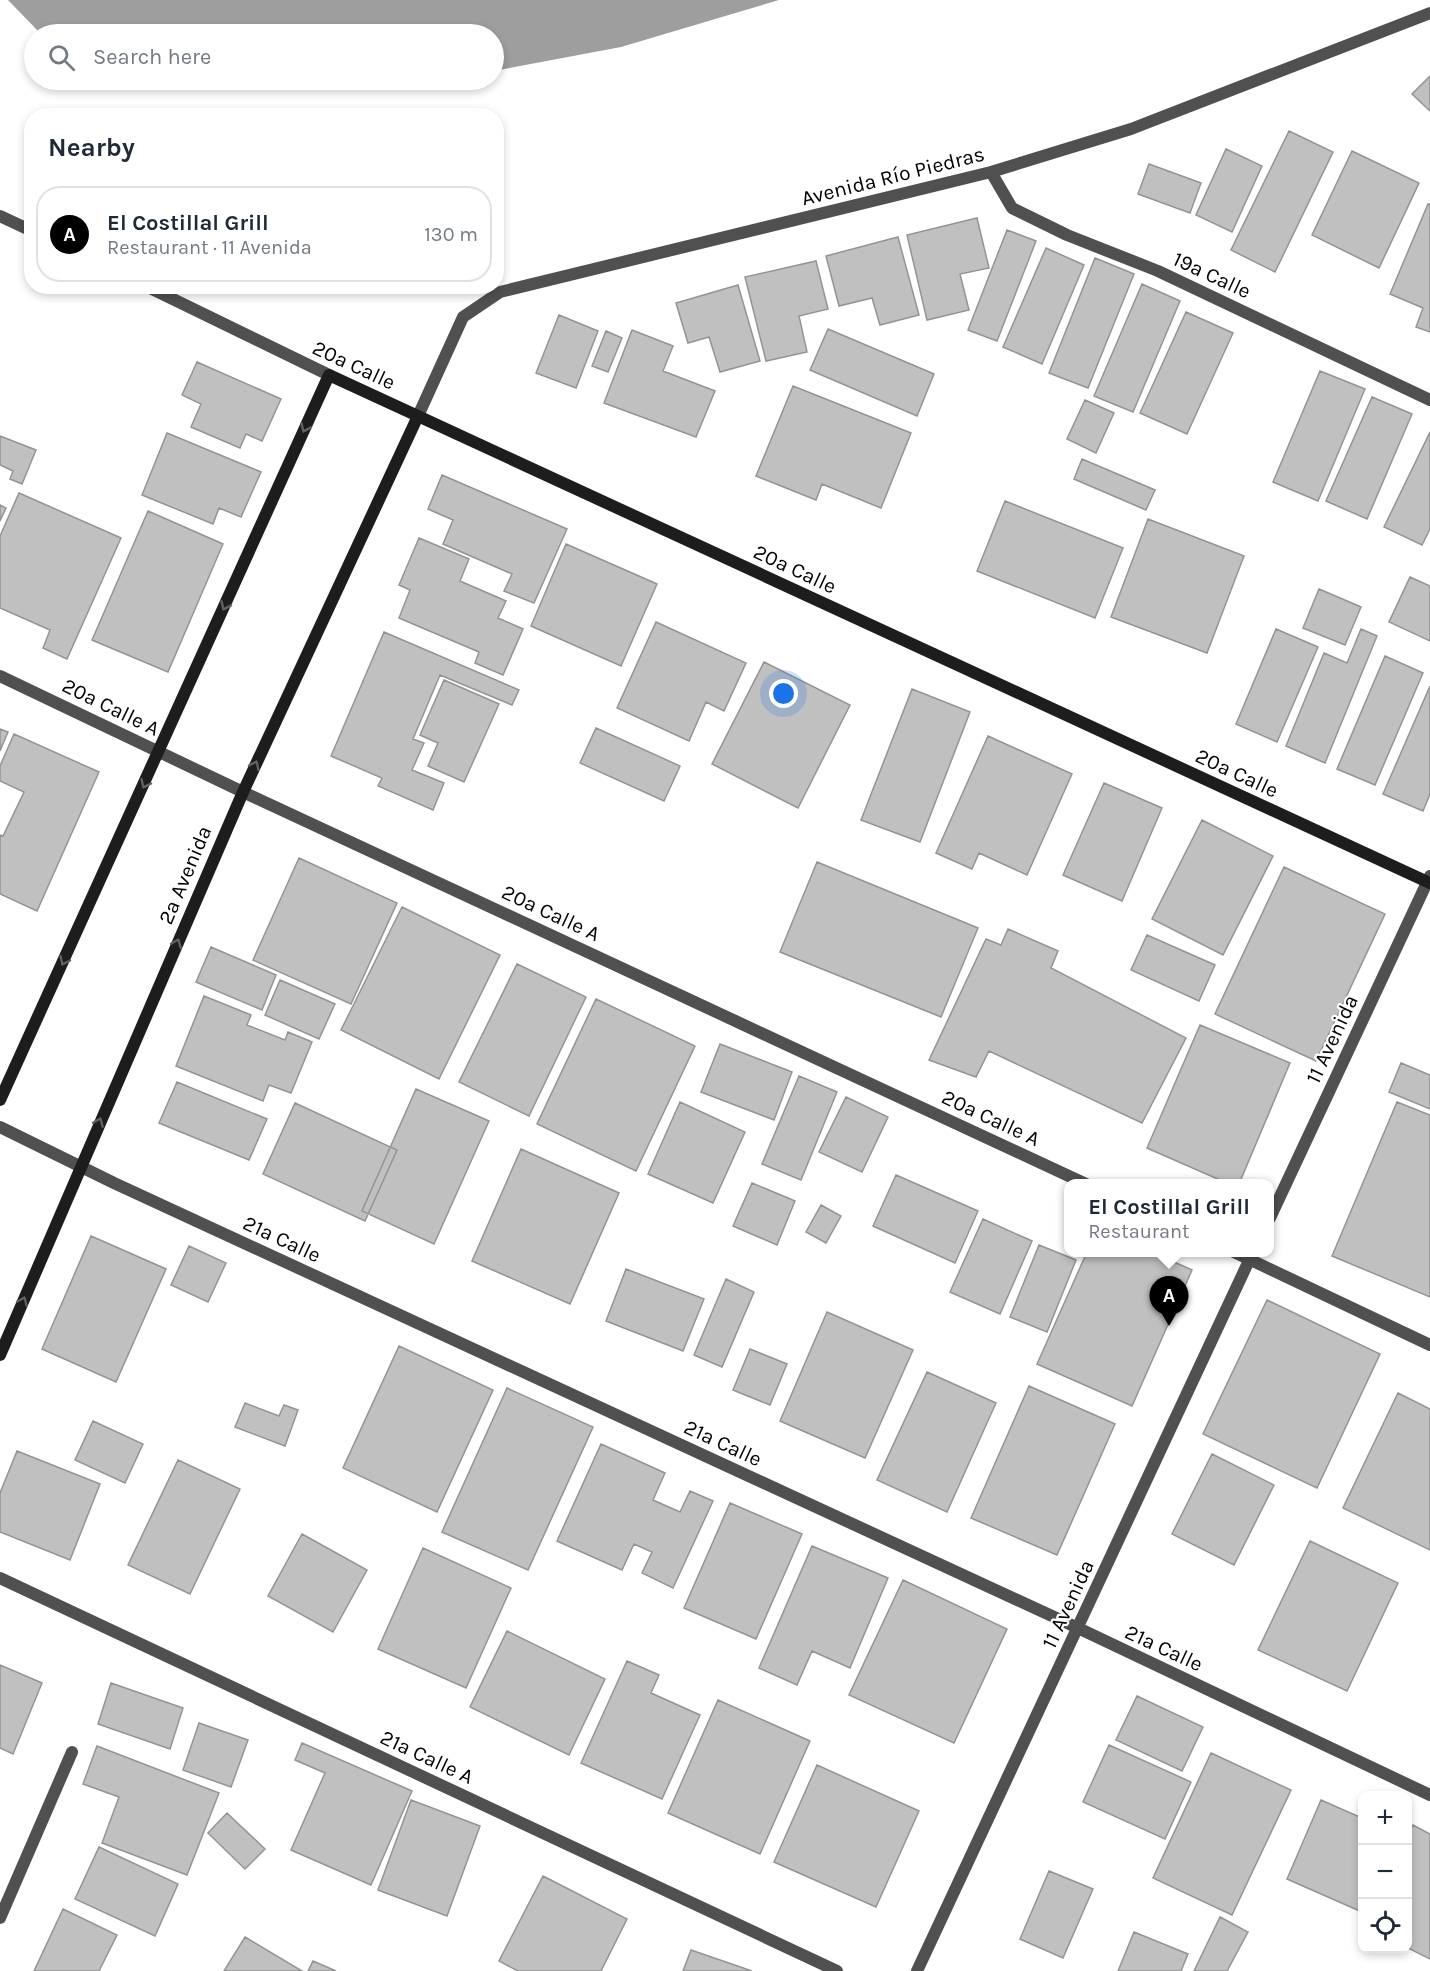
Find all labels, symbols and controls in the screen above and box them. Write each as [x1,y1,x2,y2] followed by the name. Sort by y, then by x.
[24,24,504,90] search box
[45,41,78,74] icon: search
[93,44,211,70] text: Search here
[48,132,135,163] text: Nearby
[799,142,987,210] street label: Avenida Río Piedras
[107,210,269,236] text: El Costillal Grill
[63,223,76,246] text: A
[424,223,478,246] text: 130 m
[107,236,312,259] text: Restaurant · 11 Avenida
[1169,247,1255,303] street label: 19a Calle
[309,335,399,395] street label: 20a Calle
[300,422,312,433] one-way arrow
[750,539,840,599] street label: 20a Calle
[221,600,233,611] one-way arrow
[58,673,164,741] street label: 20a Calle A
[769,679,798,708] your location
[1192,743,1282,803] street label: 20a Calle
[248,760,260,771] one-way arrow
[141,777,153,788] one-way arrow
[154,822,216,928] street label: 2a Avenida
[498,880,604,946] street label: 20a Calle A
[170,939,182,950] one-way arrow
[59,954,71,965] one-way arrow
[1301,991,1363,1087] street label: 11 Avenida
[938,1085,1044,1151] street label: 20a Calle A
[92,1117,104,1128] one-way arrow
[1064,1179,1274,1257] popup
[1088,1194,1250,1220] text: El Costillal Grill
[239,1211,325,1267] street label: 21a Calle
[1088,1220,1190,1243] text: Restaurant
[1150,1276,1188,1326] pin: A
[16,1297,28,1308] one-way arrow
[680,1415,766,1471] street label: 21a Calle
[1037,1556,1099,1652] street label: 11 Avenida
[1121,1620,1207,1676] street label: 21a Calle
[377,1725,477,1789] street label: 21a Calle A
[1358,1791,1412,1953] map controls
[1358,1791,1412,1845] button: +
[1358,1845,1412,1899] button: −
[1358,1899,1412,1953] button: locate

